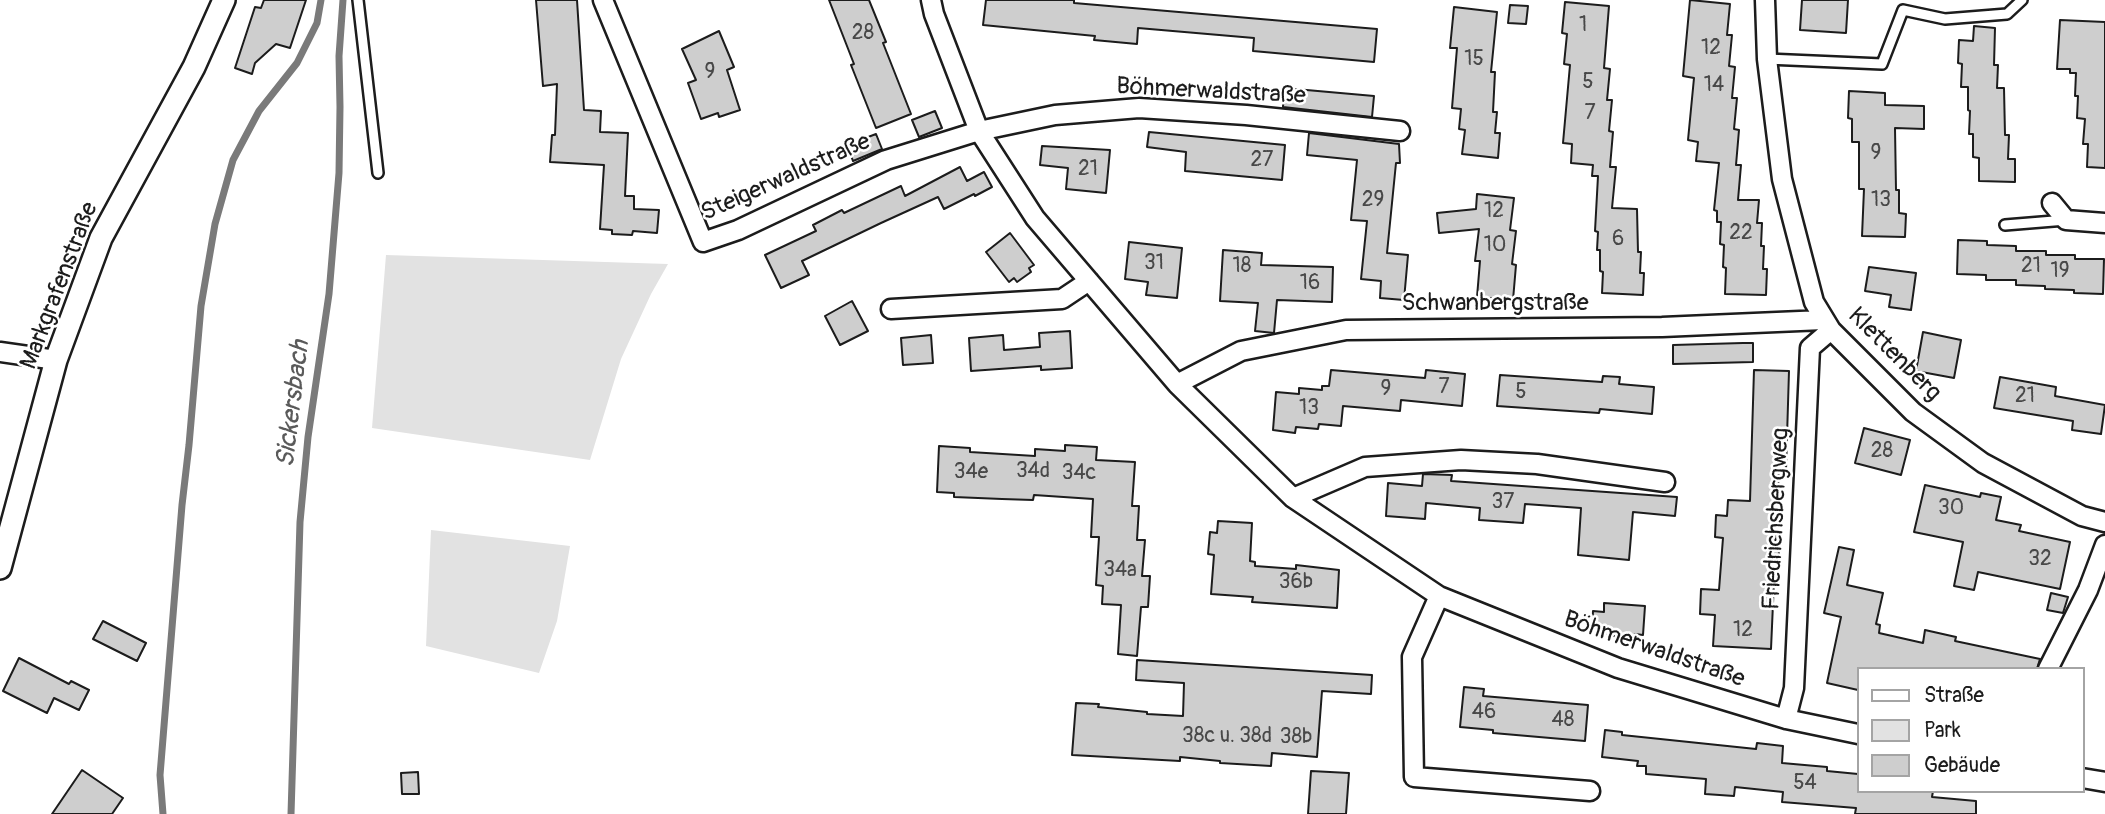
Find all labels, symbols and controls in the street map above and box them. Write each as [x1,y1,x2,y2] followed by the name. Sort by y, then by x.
[1579,13,1587,39] house number: 1
[852,21,874,47] house number: 28
[1701,36,1721,62] house number: 12
[1464,47,1484,73] house number: 15
[705,60,715,86] house number: 9
[1582,70,1594,96] house number: 5
[1116,73,1306,111] street label: Böhmerwaldstraße
[1704,73,1724,99] house number: 14
[1584,101,1596,127] house number: 7
[697,128,875,228] street label: Steigerwaldstraße
[1871,141,1881,167] house number: 9
[1251,148,1273,174] house number: 27
[1078,157,1098,183] house number: 21
[1362,188,1384,214] house number: 29
[1871,188,1891,214] house number: 13
[15,198,105,374] street label: Markgrafenstraße
[1484,199,1504,225] house number: 12
[1729,221,1753,247] house number: 22
[1612,227,1624,253] house number: 6
[1484,233,1506,259] house number: 10
[1144,251,1164,277] house number: 31
[1233,254,1251,280] house number: 18
[2021,254,2041,280] house number: 21
[2050,259,2070,285] house number: 19
[1300,271,1320,297] house number: 16
[1402,290,1588,318] street label: Schwanbergstraße
[1841,302,1947,408] street label: Klettenberg
[271,339,317,469] water label: Sickersbach
[1438,375,1450,401] house number: 7
[1381,377,1391,403] house number: 9
[1515,380,1527,406] house number: 5
[2015,384,2035,410] house number: 21
[1299,396,1319,422] house number: 13
[1758,427,1796,611] street label: Friedrichsbergweg
[1871,439,1893,465] house number: 28
[1016,459,1050,485] house number: 34d
[954,460,988,486] house number: 34e
[1062,461,1096,487] house number: 34c
[1492,490,1514,516] house number: 37
[1938,496,1964,522] house number: 30
[2028,547,2052,573] house number: 32
[1103,558,1137,584] house number: 34a
[1279,570,1313,596] house number: 36b
[1560,606,1748,694] street label: Böhmerwaldstraße
[1733,618,1753,644] house number: 12
[1856,667,2084,793] legend
[1924,682,1984,709] text: Straße
[1472,700,1496,726] house number: 46
[1552,708,1574,734] house number: 48
[1924,717,1961,744] text: Park
[1182,724,1272,750] house number: 38c u. 38d
[1280,725,1312,751] house number: 38b
[1924,752,2000,779] text: Gebäude
[1793,771,1817,797] house number: 54

